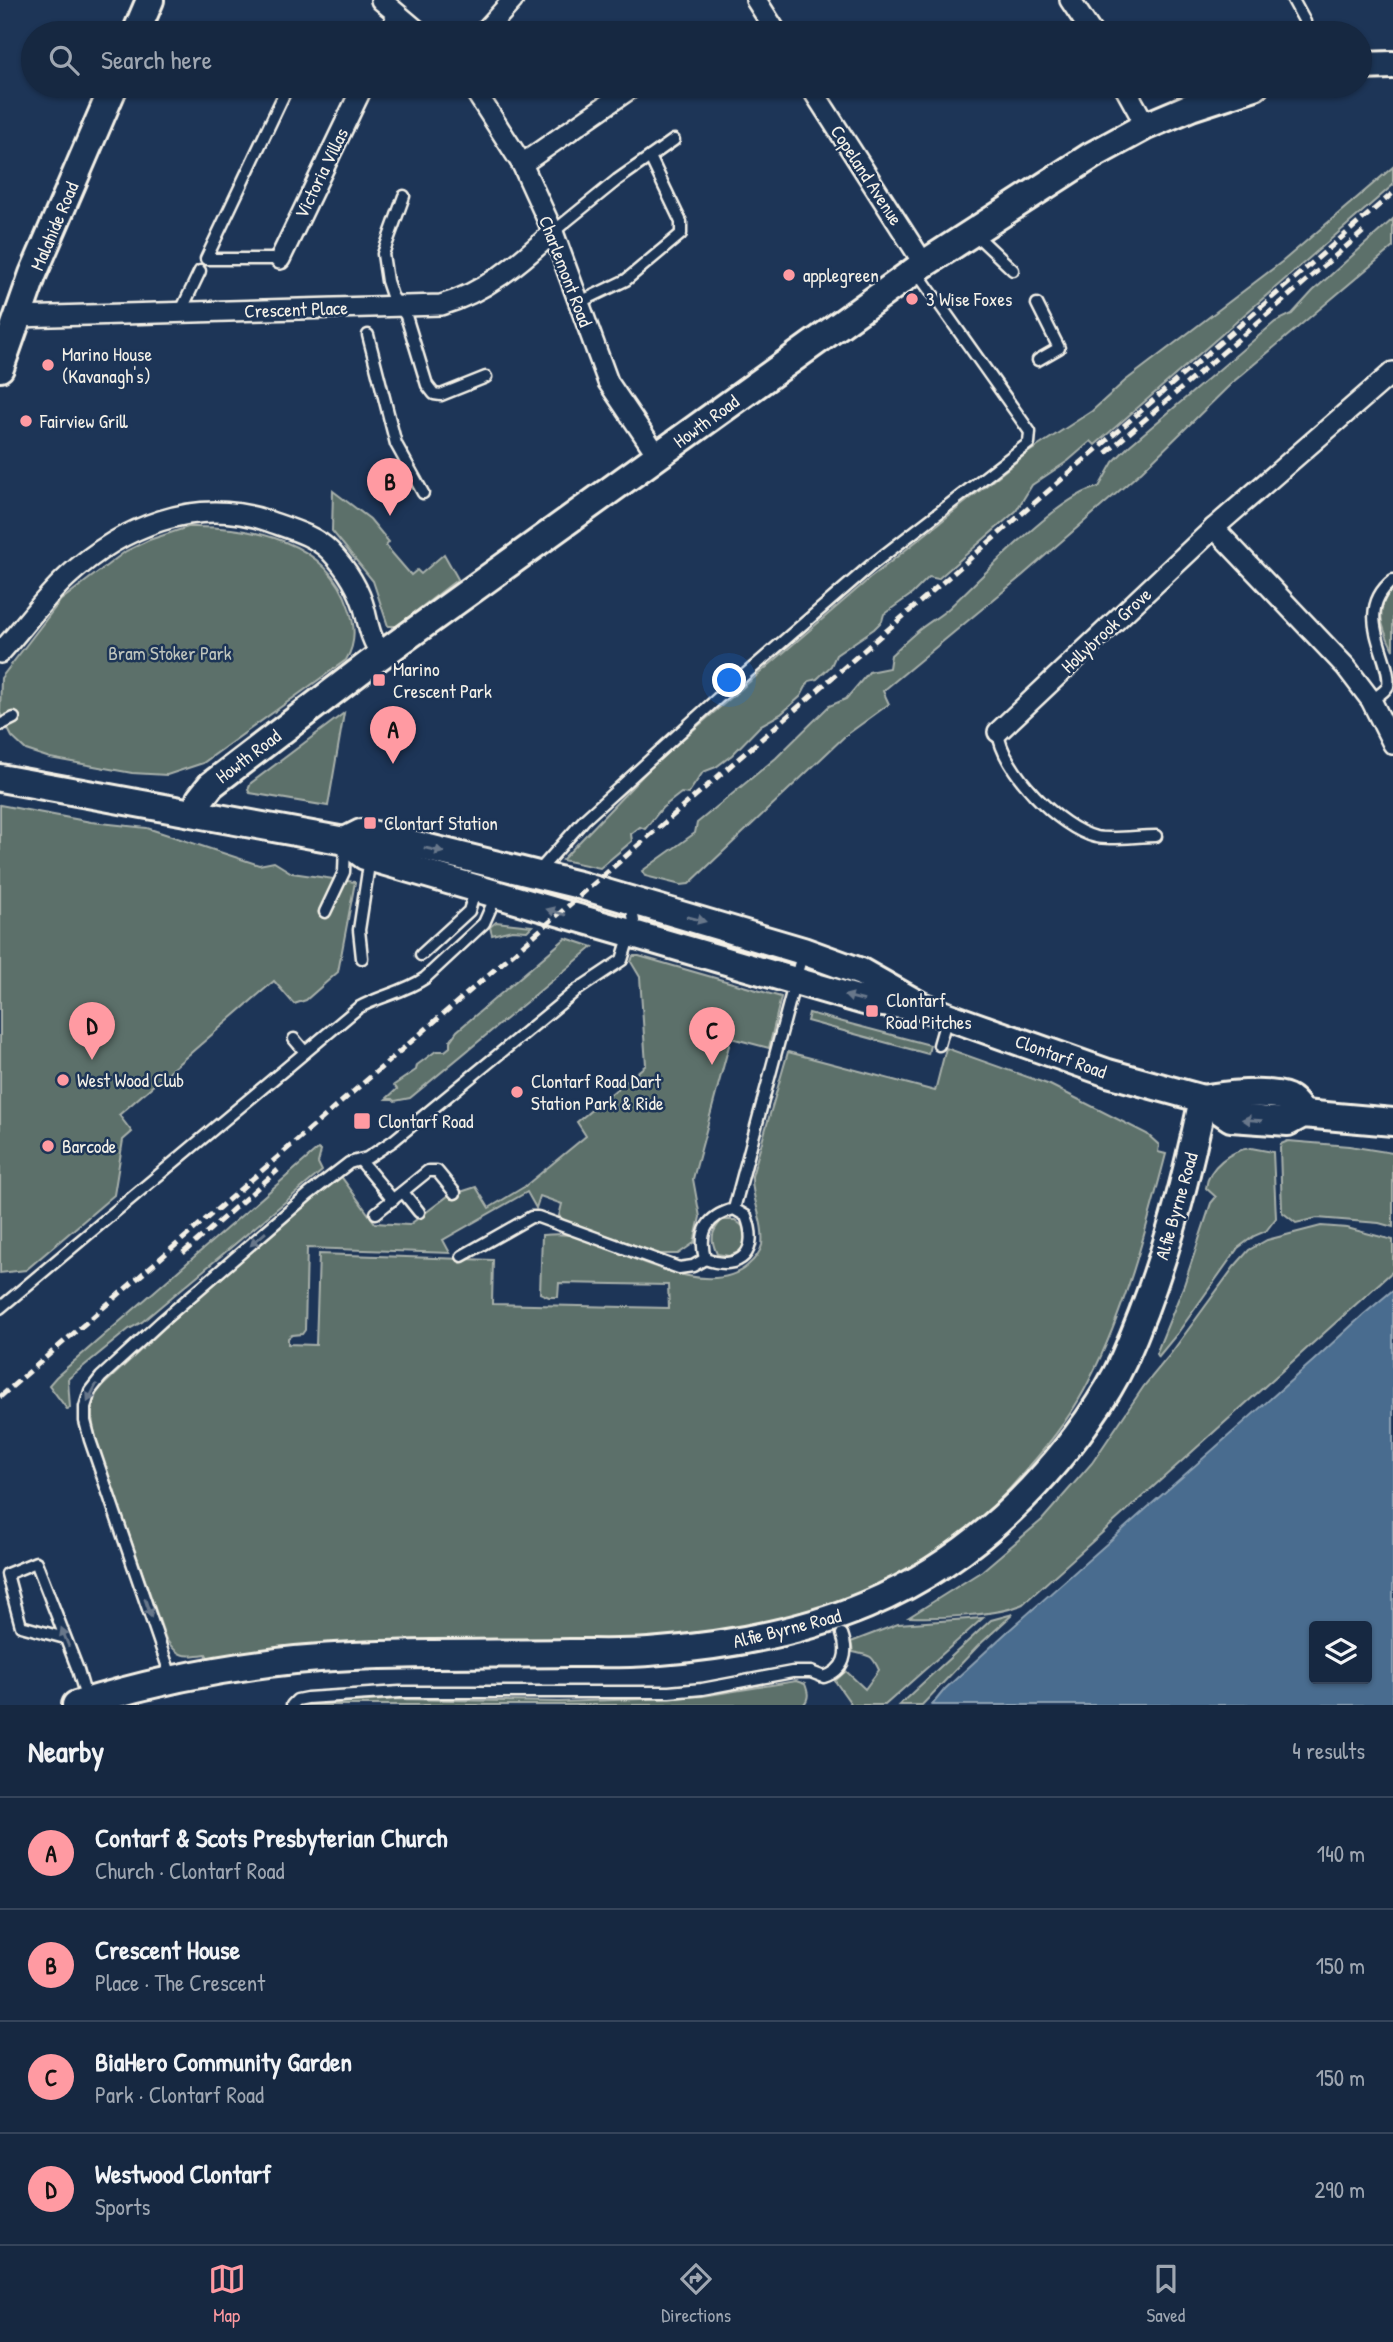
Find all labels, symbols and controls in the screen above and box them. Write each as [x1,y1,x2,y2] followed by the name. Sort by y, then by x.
[21,21,1372,98] search box
[45,41,83,79] icon: search
[101,42,212,77] text: Search here
[825,120,909,231] street label: Copeland Avenue
[288,123,354,223] street label: Victoria Villas
[24,177,85,274] street label: Malahide Road
[533,212,599,331] street label: Charlemont Road
[803,262,879,288] place label: applegreen
[781,267,797,283] marker: applegreen
[926,286,1012,312] place label: 3 Wise Foxes
[904,291,920,307] marker: 3 Wise Foxes
[244,294,349,324] street label: Crescent Place
[62,341,152,389] place label: Marino House (Kavanagh's)
[40,357,56,373] marker: Marino House (Kavanagh's)
[668,388,745,454] street label: Howth Road
[39,408,128,434] place label: Fairview Grill
[18,413,34,429] marker: Fairview Grill
[367,458,413,516] pin: B
[1055,581,1157,679] street label: Hollybrook Grove
[108,640,232,666] park label: Bram Stoker Park
[393,656,492,704] place label: Marino Crescent Park
[712,663,746,697] your location
[371,672,387,688] marker: Marino Crescent Park
[370,706,416,764] pin: A
[210,723,286,789] street label: Howth Road
[384,810,498,836] place label: Clontarf Station
[362,815,378,831] marker: Clontarf Station
[423,844,445,855] one-way arrow
[545,906,566,916] one-way arrow
[685,914,706,924] one-way arrow
[886,987,972,1035] place label: Clontarf Road Pitches
[843,992,865,1003] one-way arrow
[69,1002,115,1060] pin: D
[864,1003,880,1019] marker: Clontarf Road Pitches
[689,1007,735,1065] pin: C
[1012,1027,1111,1085] street label: Clontarf Road
[77,1067,184,1093] place label: West Wood Club
[531,1068,664,1116] place label: Clontarf Road Dart Station Park & Ride
[55,1072,71,1088] marker: West Wood Club
[509,1084,525,1100] marker: Clontarf Road Dart Station Park & Ride
[378,1108,474,1134] place label: Clontarf Road
[352,1111,372,1131] marker: Clontarf Road
[1240,1114,1262,1125] one-way arrow
[62,1133,117,1159] place label: Barcode
[40,1138,56,1154] marker: Barcode
[1148,1149,1204,1263] street label: Alfie Byrne Road
[249,1231,267,1246] one-way arrow
[86,1383,98,1403] one-way arrow
[143,1597,154,1618] one-way arrow
[730,1602,844,1654] street label: Alfie Byrne Road
[1309,1621,1372,1684] map controls
[1309,1621,1372,1684] button: layers
[59,1627,70,1648] one-way arrow
[28,1731,104,1771] text: Nearby
[1292,1735,1365,1766] text: 4 results
[95,1820,447,1855] text: Contarf & Scots Presbyterian Church
[45,1838,57,1869] text: A
[1317,1838,1365,1869] text: 140 m
[95,1855,285,1886] text: Church · Clontarf Road
[95,1932,240,1967] text: Crescent House
[45,1950,57,1981] text: B
[1316,1950,1365,1981] text: 150 m
[95,1967,265,1998] text: Place · The Crescent
[95,2044,352,2079] text: BiaHero Community Garden
[45,2062,57,2093] text: C
[1316,2062,1365,2093] text: 150 m
[95,2079,264,2110] text: Park · Clontarf Road
[95,2156,271,2191] text: Westwood Clontarf
[46,2174,56,2205] text: D
[1315,2174,1365,2205] text: 290 m
[95,2191,150,2222] text: Sports
[208,2260,246,2328] tab: Map
[661,2260,731,2328] tab: Directions
[1147,2260,1185,2328] tab: Saved

